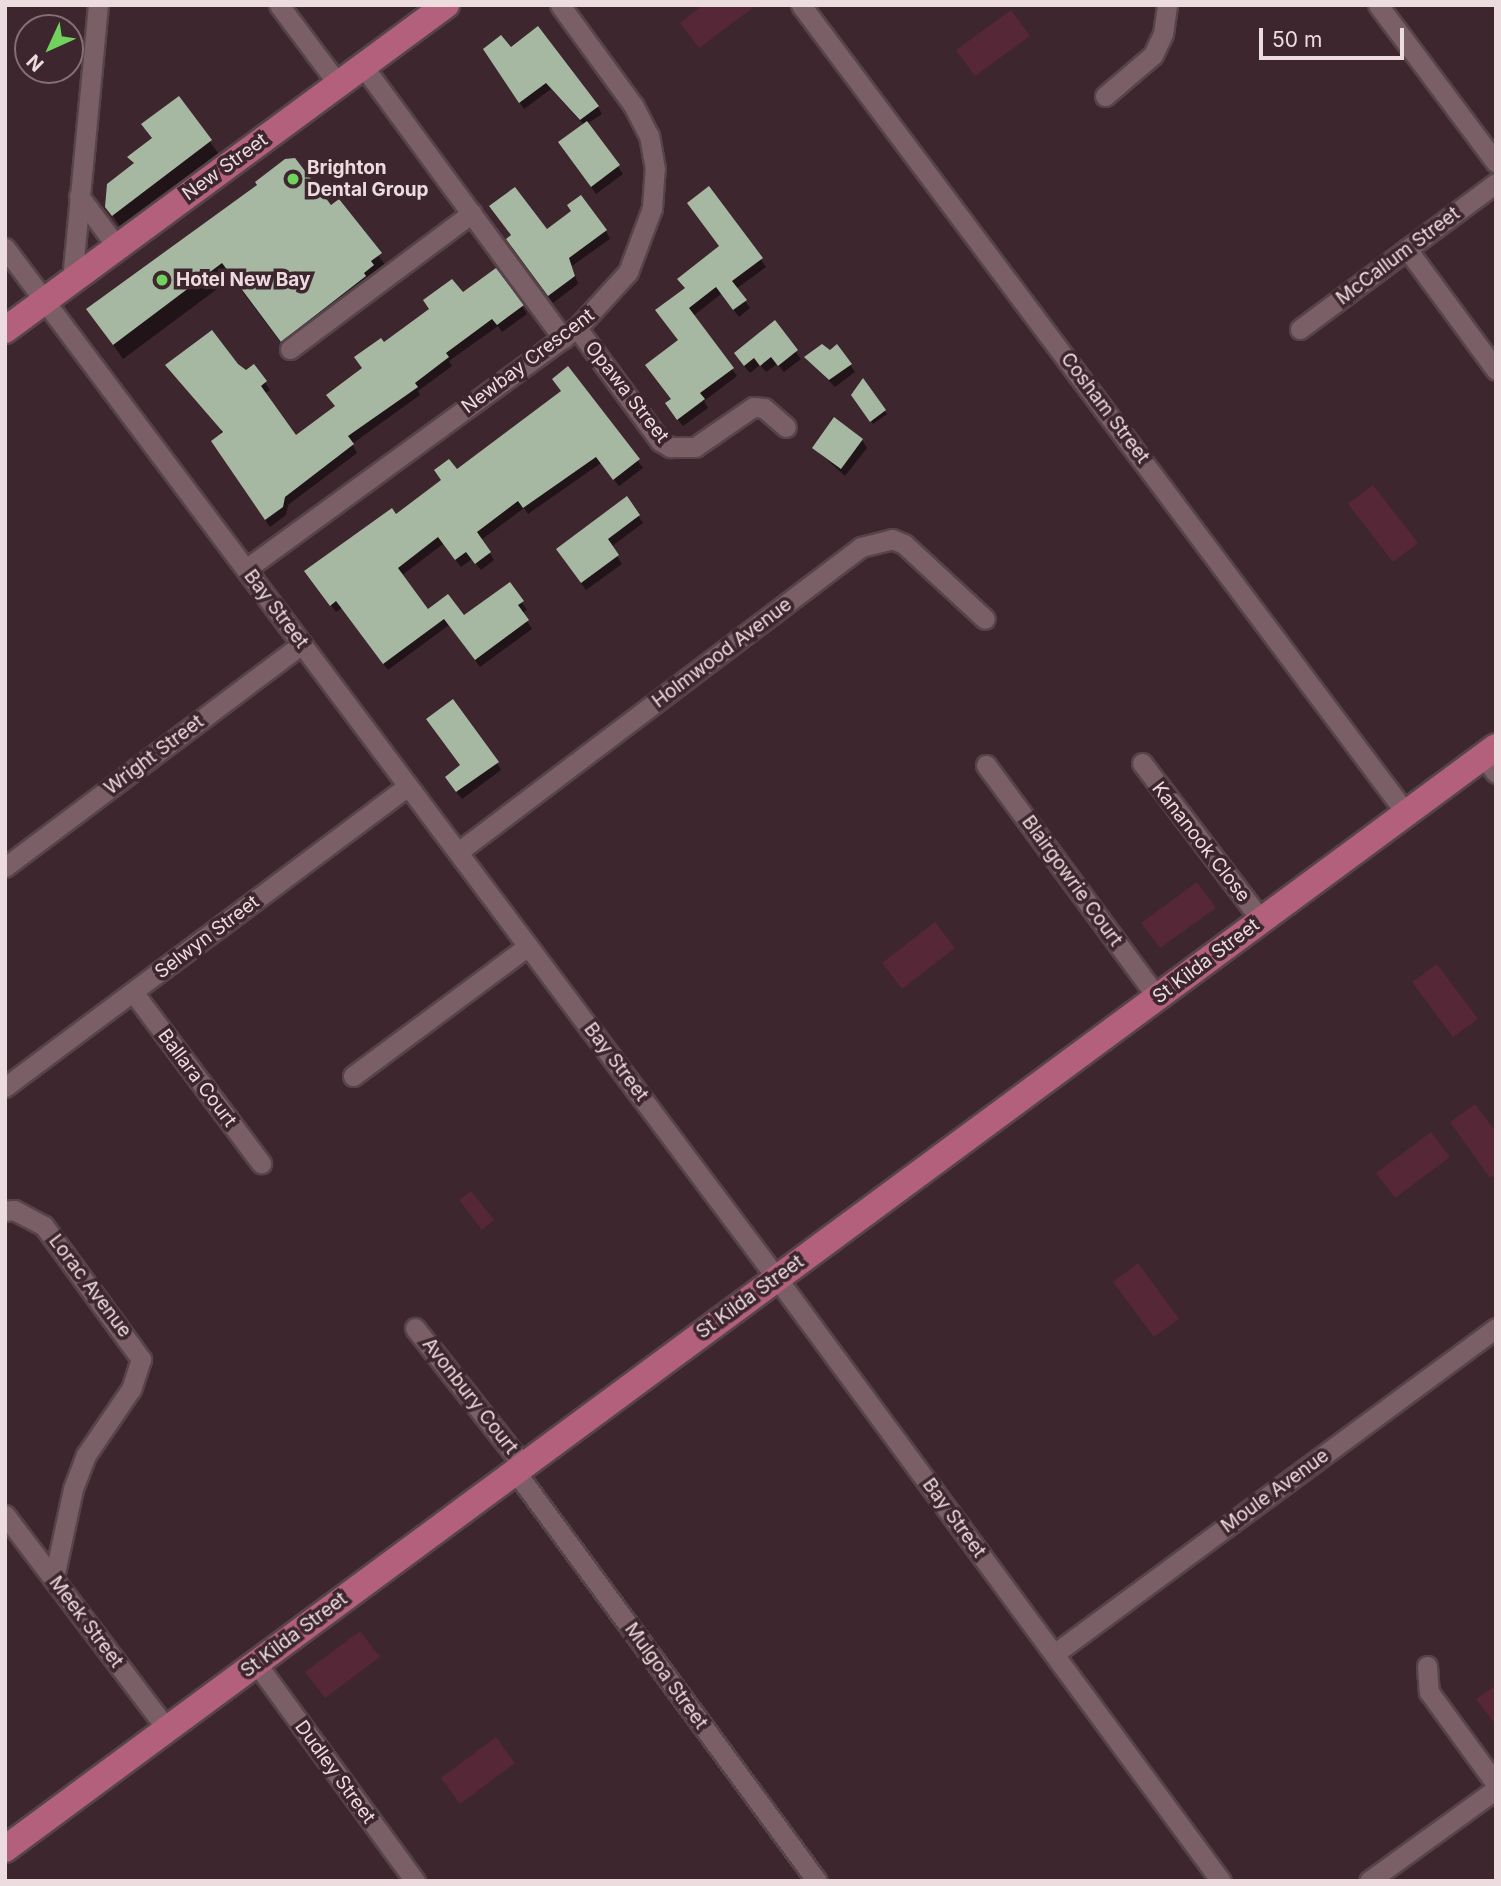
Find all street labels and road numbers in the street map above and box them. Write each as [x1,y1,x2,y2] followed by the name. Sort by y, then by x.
[178,129,272,205] street label: New Street
[1332,202,1464,310] street label: McCallum Street
[457,304,599,418] street label: Newbay Crescent
[580,337,674,447] street label: Opawa Street
[1056,348,1154,468] street label: Cosham Street
[239,565,313,653] street label: Bay Street
[648,593,796,713] street label: Holmwood Avenue
[100,710,208,800] street label: Wright Street
[1147,777,1255,907] street label: Kananook Close
[1017,811,1127,951] street label: Blairgowrie Court
[151,890,263,984] street label: Selwyn Street
[1148,914,1264,1008] street label: St Kilda Street
[579,1018,653,1106] street label: Bay Street
[153,1025,241,1131] street label: Ballara Court
[44,1230,136,1342] street label: Lorac Avenue
[692,1250,808,1344] street label: St Kilda Street
[418,1333,522,1459] street label: Avonbury Court
[1217,1444,1333,1538] street label: Moule Avenue
[918,1474,990,1562] street label: Bay Street
[44,1572,128,1672] street label: Meek Street
[236,1588,352,1682] street label: St Kilda Street
[620,1618,712,1734] street label: Mulgoa Street
[290,1716,380,1828] street label: Dudley Street

